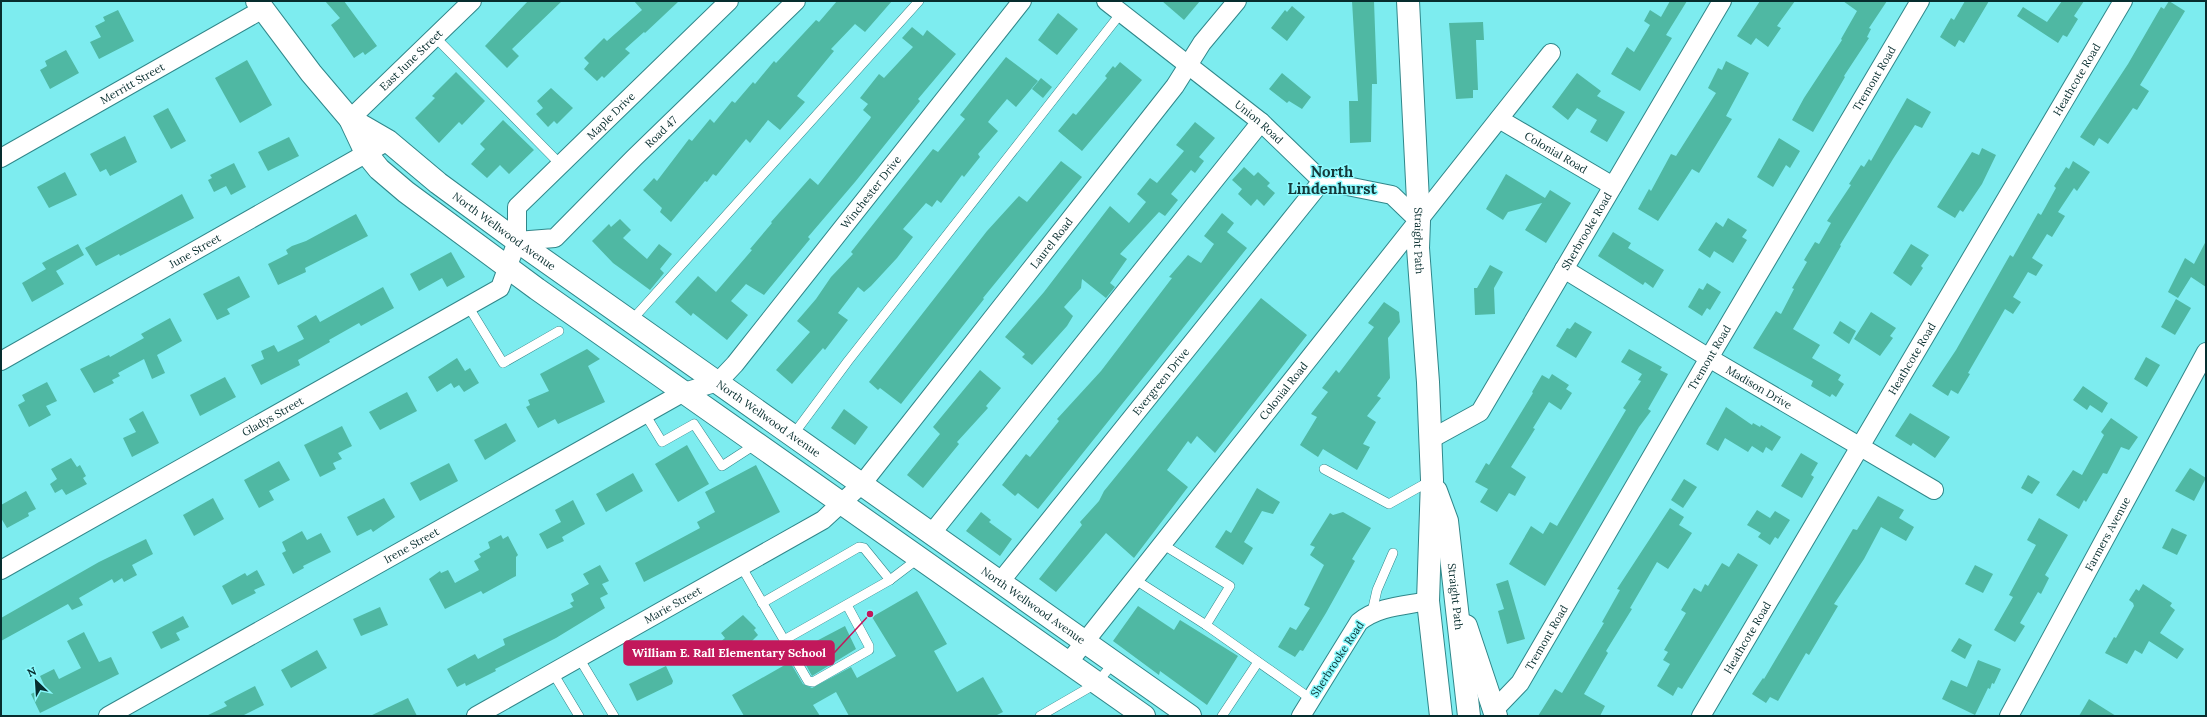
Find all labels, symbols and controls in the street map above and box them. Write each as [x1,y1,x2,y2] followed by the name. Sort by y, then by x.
[377,26,446,94] street label: East June Street
[2050,40,2104,118] street label: Heathcote Road
[1850,43,1899,114] street label: Tremont Road
[98,59,167,107] street label: Merritt Street
[584,89,638,142] street label: Maple Drive
[1232,97,1286,147] street label: Union Road
[642,113,680,151] street label: Road 47
[1522,129,1590,177] street label: Colonial Road
[838,153,904,232] street label: Winchester Drive
[1287,162,1377,198] district label: North Lindenhurst
[450,189,559,273] street label: North Wellwood Avenue
[1558,189,1615,273] street label: Sherbrooke Road
[1411,207,1427,275] street label: Straight Path
[1027,215,1076,271] street label: Laurel Road
[166,230,224,272] street label: June Street
[1885,320,1939,397] street label: Heathcote Road
[1685,322,1734,393] street label: Tremont Road
[1130,345,1192,418] street label: Evergreen Drive
[1256,359,1311,423] street label: Colonial Road
[1723,362,1794,412] street label: Madison Drive
[714,377,823,460] street label: North Wellwood Avenue
[239,393,307,439] street label: Gladys Street
[2082,495,2133,573] street label: Farmers Avenue
[381,524,442,566] street label: Irene Street
[1445,562,1466,631] street label: Straight Path
[978,564,1088,647] street label: North Wellwood Avenue
[642,583,705,627] street label: Marie Street
[1720,599,1774,676] street label: Heathcote Road
[1522,602,1571,673] street label: Tremont Road
[1307,618,1367,700] street label: Sherbrooke Road
[624,641,834,665] callout: William E. Rall Elementary School
[632,645,826,660] text: William E. Rall Elementary School
[16,661,56,701] north arrow
[25,664,39,680] text: N

